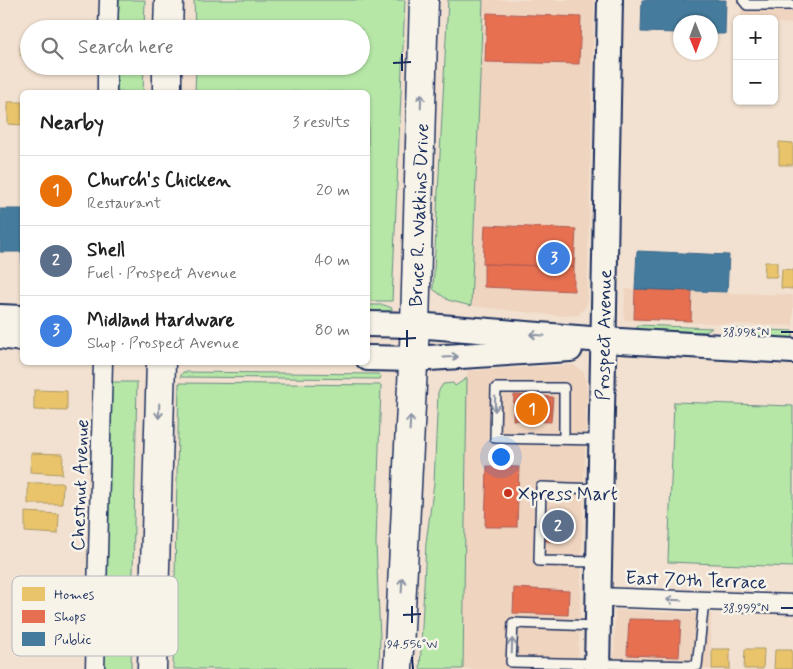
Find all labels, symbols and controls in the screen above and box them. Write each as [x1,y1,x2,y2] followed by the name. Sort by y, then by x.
[673,15,718,60] north arrow
[733,15,778,105] map controls
[733,15,778,60] button: +
[20,20,370,75] search box
[38,34,66,62] icon: search
[78,35,174,60] text: Search here
[733,60,778,105] button: −
[416,93,426,110] one-way arrow
[40,109,104,137] text: Nearby
[292,112,350,133] text: 3 results
[404,123,435,307] street label: Bruce R. Watkins Drive
[87,168,231,193] text: Church's Chicken
[52,180,60,201] text: 1
[316,180,350,201] text: 20 m
[87,193,161,214] text: Restaurant
[87,238,125,263] text: Shell
[538,239,570,277] pin: 3
[52,250,60,271] text: 2
[314,250,350,271] text: 40 m
[87,263,237,284] text: Fuel · Prospect Avenue
[591,269,618,401] street label: Prospect Avenue
[87,308,234,333] text: Midland Hardware
[52,320,60,341] text: 3
[315,320,350,341] text: 80 m
[723,325,769,341] text: 38.998°N
[529,330,545,340] one-way arrow
[87,333,239,354] text: Shop · Prospect Avenue
[443,352,459,361] one-way arrow
[516,390,548,428] pin: 1
[490,396,500,412] one-way arrow
[155,403,164,419] one-way arrow
[405,415,414,431] one-way arrow
[66,419,95,551] street label: Chestnut Avenue
[488,444,514,470] your location
[518,482,618,507] place label: Xpress Mart
[502,487,514,499] marker: Xpress Mart
[542,507,574,545] pin: 2
[625,566,767,595] street label: East 70th Terrace
[12,576,178,656] legend
[397,578,406,594] one-way arrow
[54,586,95,604] text: Homes
[667,595,683,604] one-way arrow
[723,601,769,617] text: 38.999°N
[54,608,86,626] text: Shops
[54,631,91,649] text: Public
[387,637,437,653] text: 94.556°W
[508,639,517,655] one-way arrow

